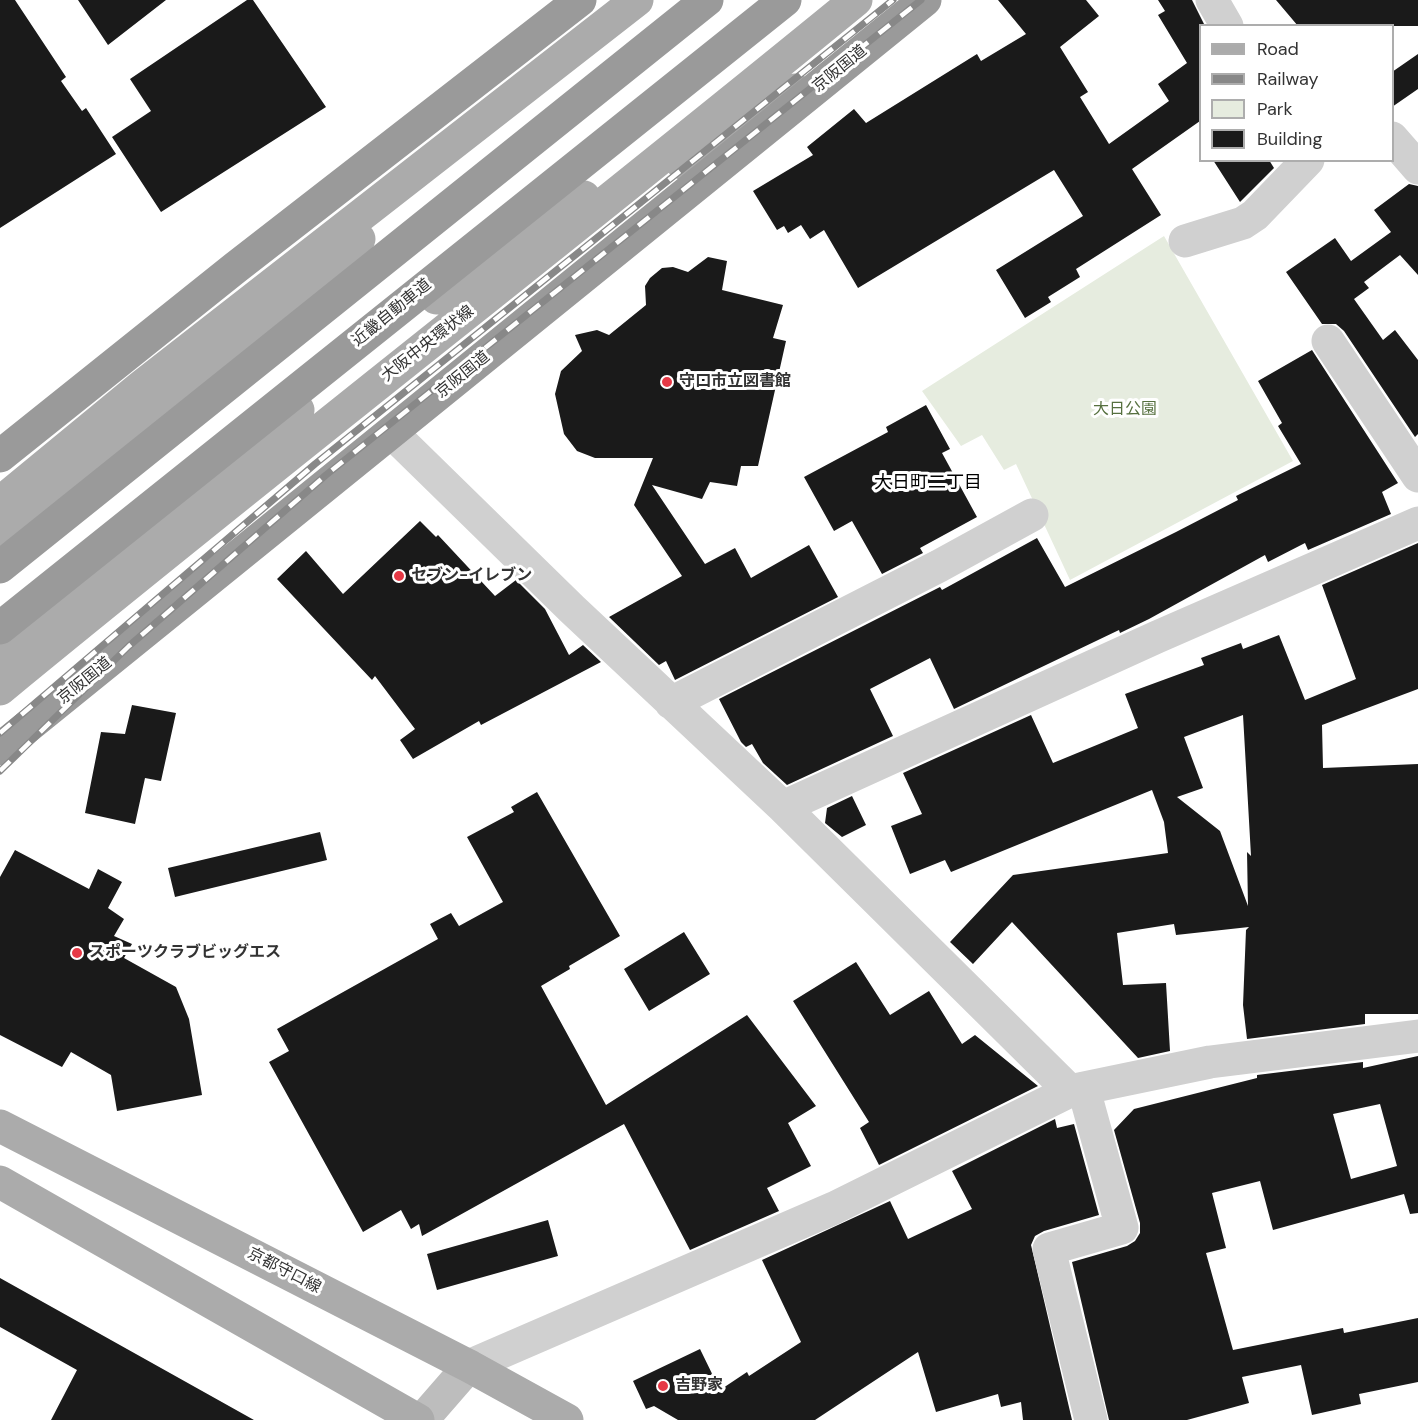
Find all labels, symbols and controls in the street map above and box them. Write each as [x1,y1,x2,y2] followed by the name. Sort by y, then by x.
[1199,24,1394,162] legend
[1257,37,1299,61] text: Road
[809,41,871,97] street label: 京阪国道
[1257,67,1319,91] text: Railway
[1257,97,1293,121] text: Park
[1257,127,1322,151] text: Building
[349,275,435,351] street label: 近畿自動車道
[378,302,478,386] street label: 大阪中央環状線
[432,347,494,403] street label: 京阪国道
[679,372,791,392] place label: 守口市立図書館
[660,375,674,389] marker: 守口市立図書館
[1093,400,1157,420] park label: 大日公園
[874,472,982,494] district label: 大日町二丁目
[411,566,532,586] place label: セブン-イレブン
[392,569,406,583] marker: セブン-イレブン
[54,653,116,709] street label: 京阪国道
[89,943,281,963] place label: スポーツクラブビッグエス
[70,946,84,960] marker: スポーツクラブビッグエス
[244,1244,324,1298] street label: 京都守口線
[675,1376,723,1396] place label: 吉野家
[656,1379,670,1393] marker: 吉野家

